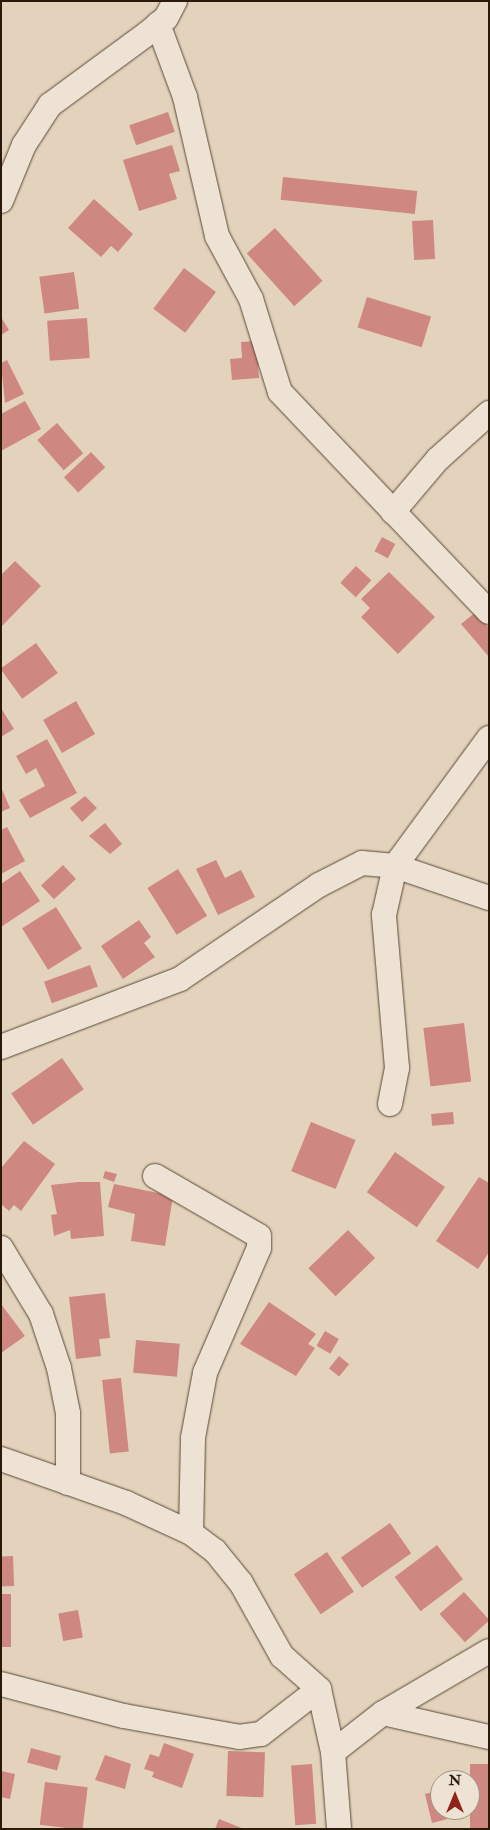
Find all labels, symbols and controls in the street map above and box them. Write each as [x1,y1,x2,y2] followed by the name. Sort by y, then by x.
[430,1770,480,1820] north arrow
[449,1772,461,1789] text: N

